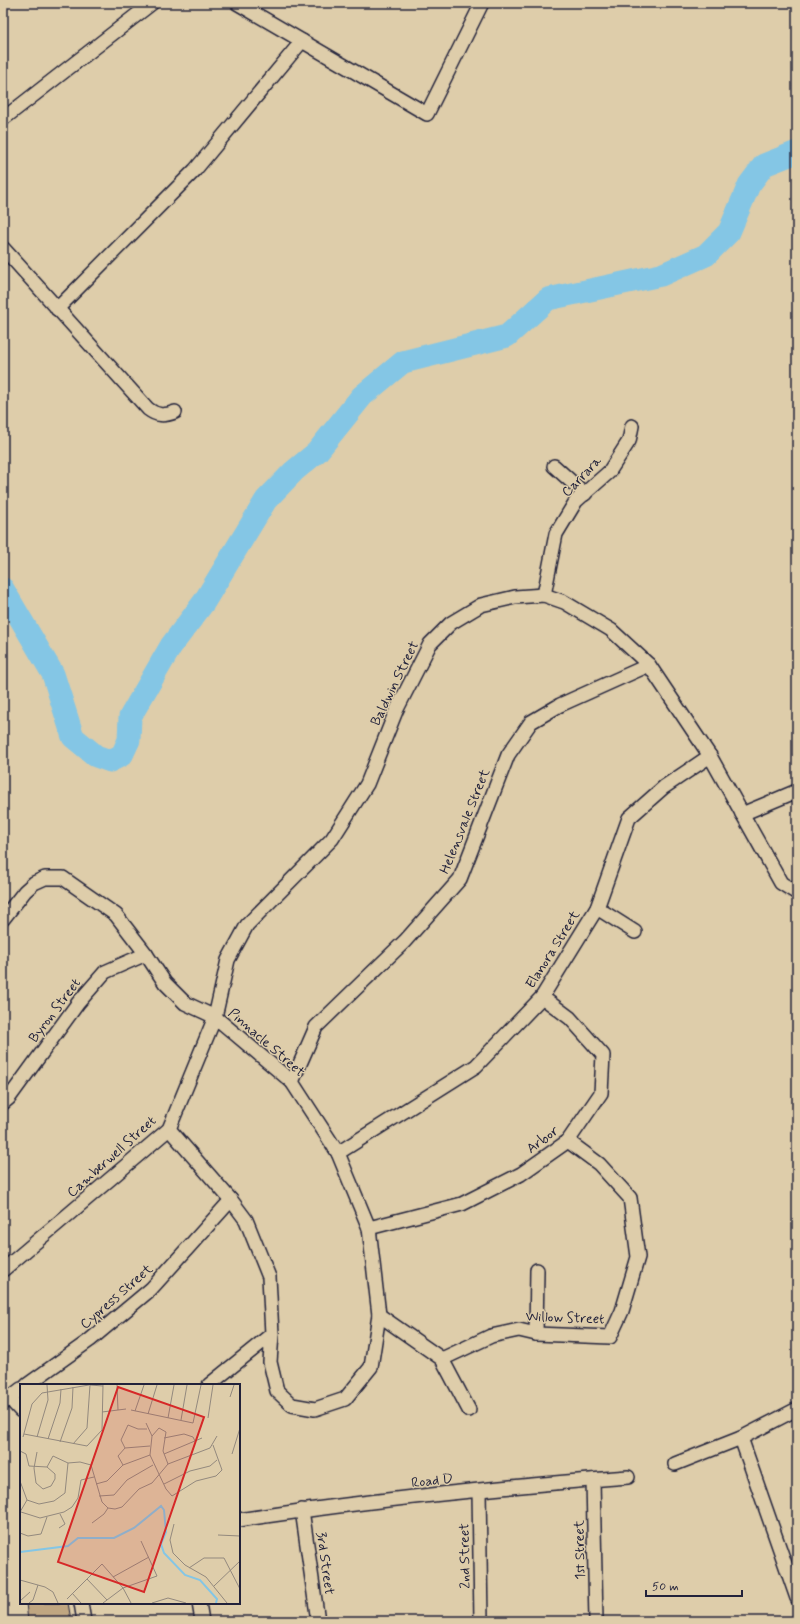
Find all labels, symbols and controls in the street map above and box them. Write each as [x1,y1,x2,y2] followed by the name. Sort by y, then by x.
[558,452,606,501] street label: Carrara
[367,638,423,729] street label: Baldwin Street
[436,765,494,877] street label: Helensvale Street
[522,906,584,992] street label: Elanora Street
[25,975,85,1046] street label: Byron Street
[224,1004,309,1081] street label: Pinnacle Street
[63,1112,160,1201] street label: Camberwell Street
[523,1122,563,1158] street label: Arbor
[77,1260,157,1333] street label: Cypress Street
[525,1308,605,1328] street label: Willow Street
[20,1384,240,1604] inset map
[410,1470,454,1492] street label: Road D
[570,1519,590,1580] street label: 1st Street
[455,1523,475,1589] street label: 2nd Street
[312,1530,338,1596] street label: 3rd Street
[646,1572,742,1598] scale bar
[652,1579,679,1595] text: 50 m

